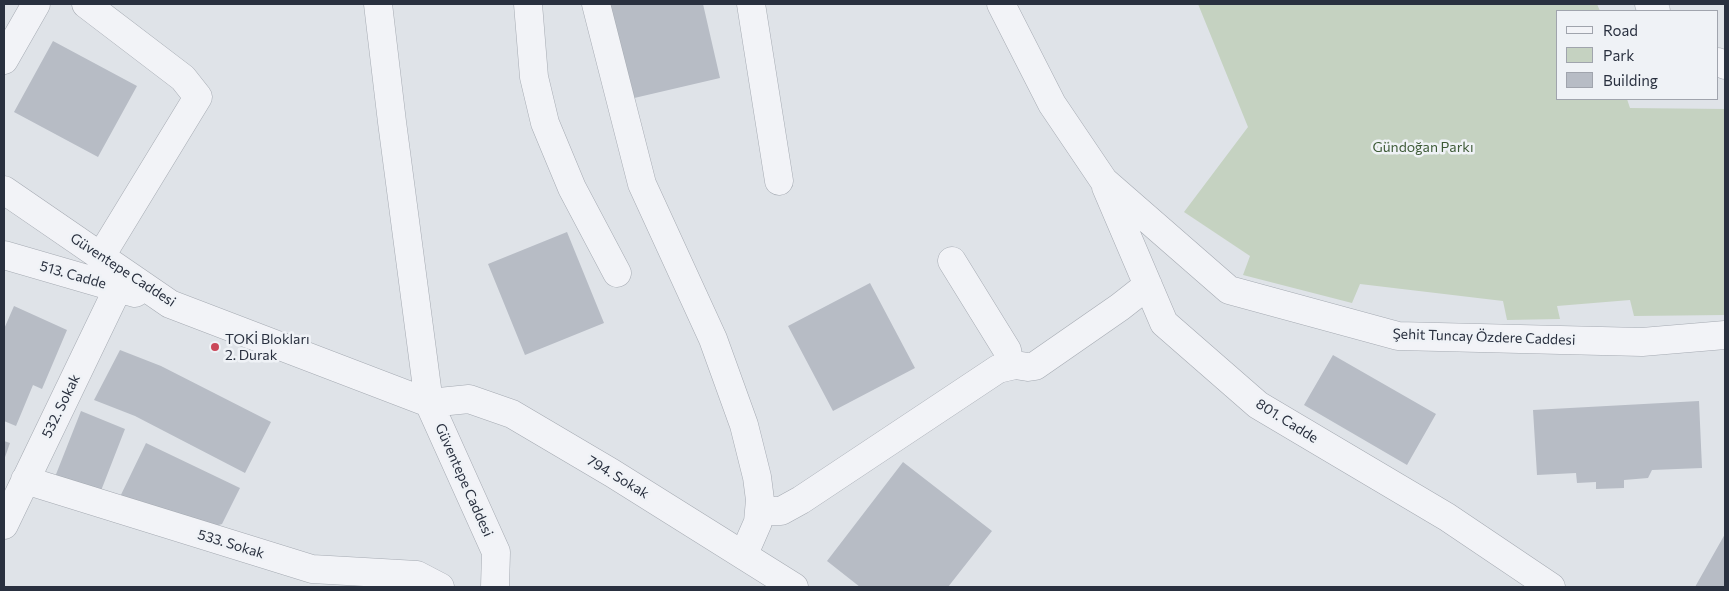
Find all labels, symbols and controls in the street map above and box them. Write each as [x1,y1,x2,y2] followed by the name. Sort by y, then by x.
[1556,10,1719,100] legend
[1603,21,1638,39] text: Road
[1603,46,1634,64] text: Park
[1603,71,1658,89] text: Building
[1373,139,1473,155] park label: Gündoğan Parkı
[67,230,179,310] street label: Güventepe Caddesi
[38,258,108,292] street label: 513. Cadde
[1392,325,1576,349] street label: Şehit Tuncay Özdere Caddesi
[225,331,310,364] place label: TOKİ Blokları 2. Durak
[209,341,221,353] marker: TOKİ Blokları 2. Durak
[38,371,84,441] street label: 532. Sokak
[1253,395,1321,447] street label: 801. Cadde
[431,421,497,539] street label: Güventepe Caddesi
[584,452,652,502] street label: 794. Sokak
[196,526,266,562] street label: 533. Sokak

